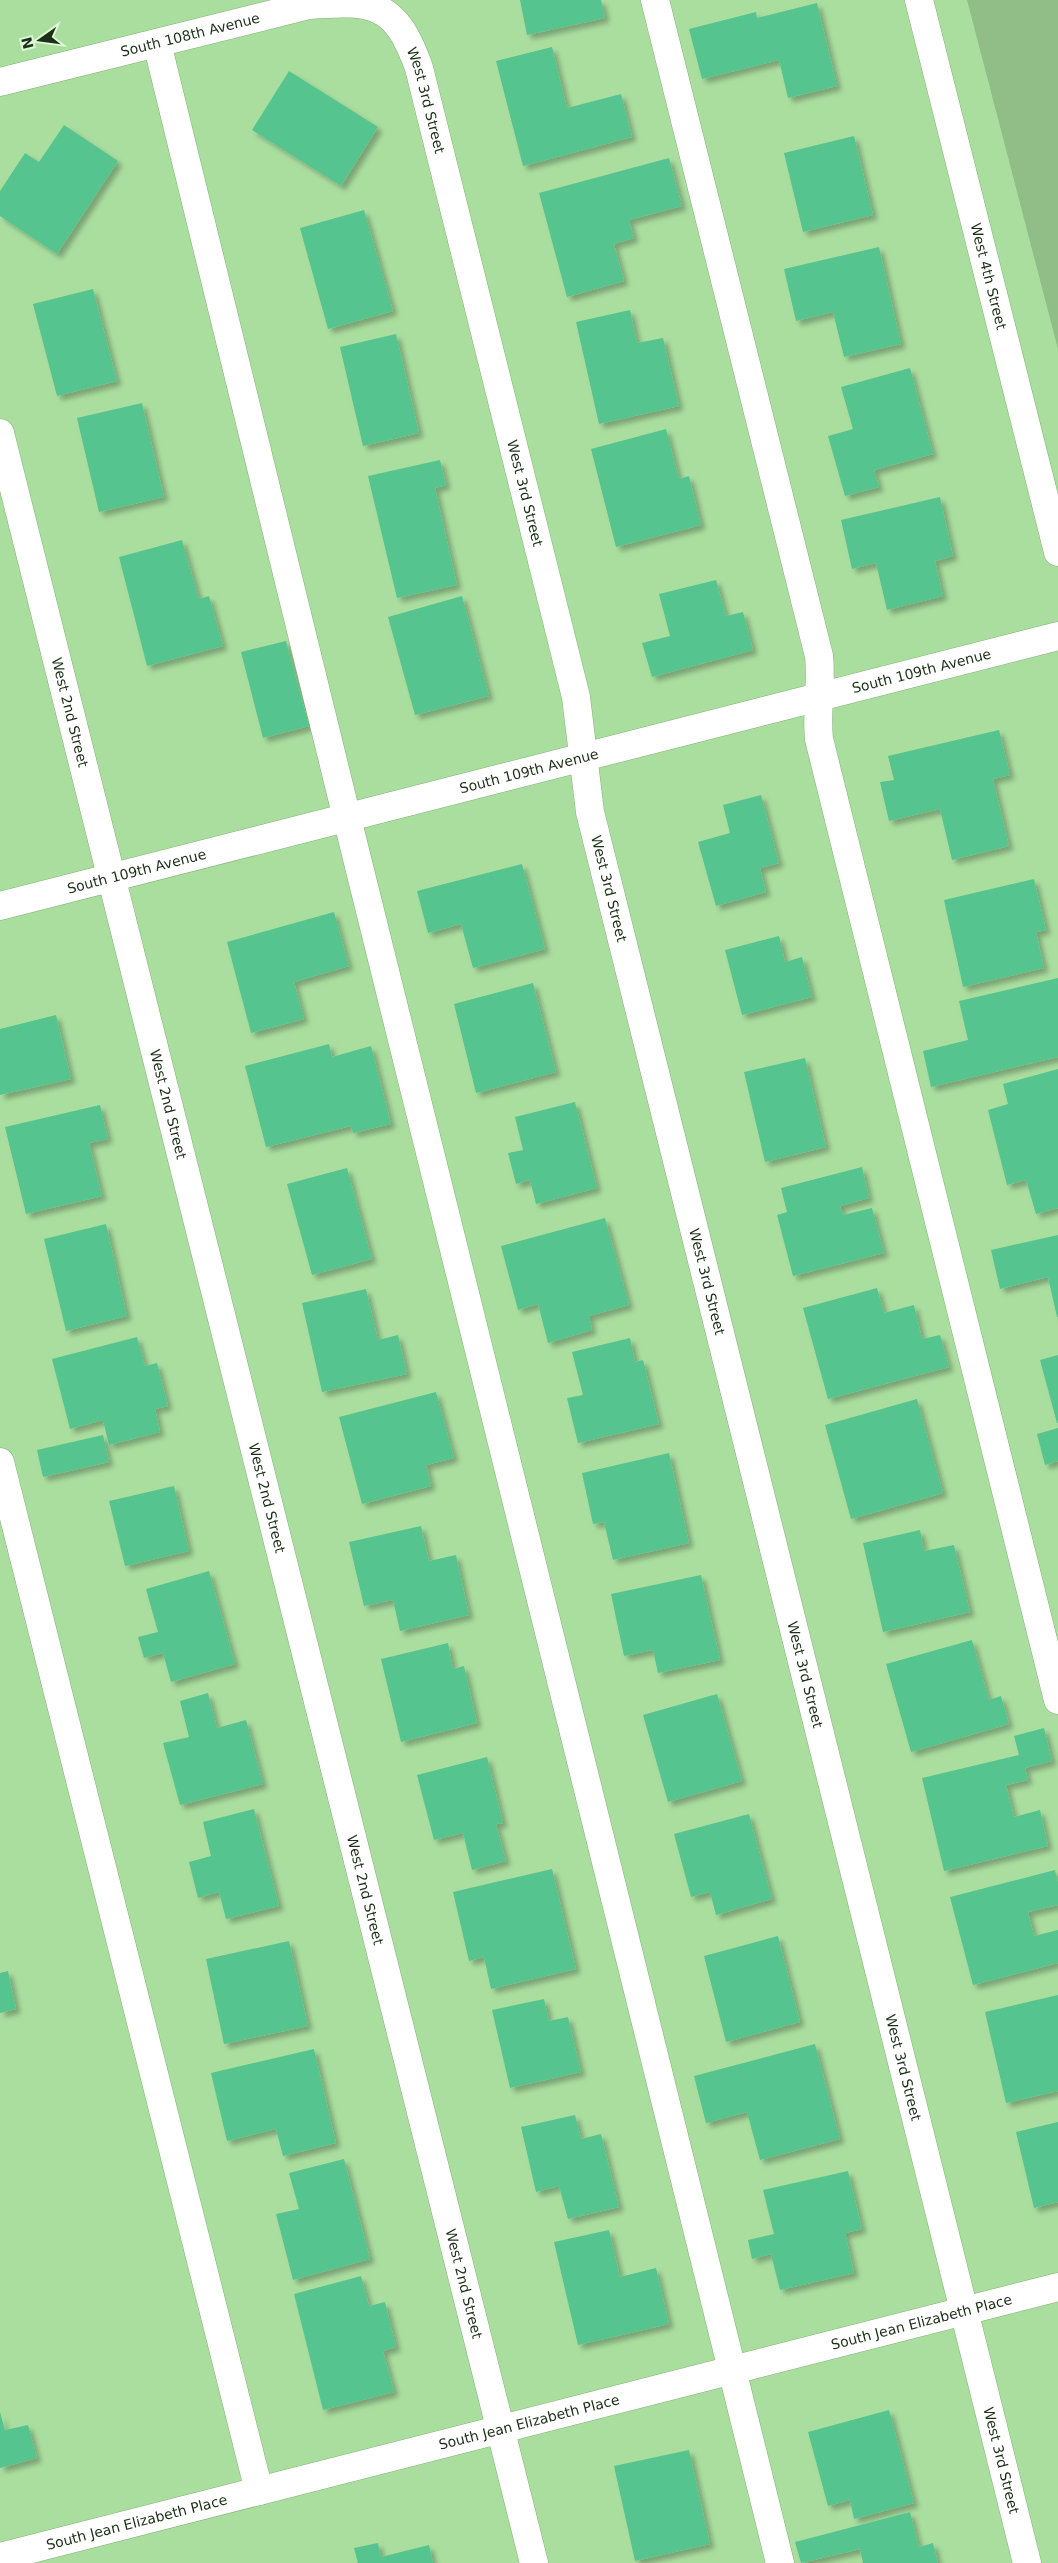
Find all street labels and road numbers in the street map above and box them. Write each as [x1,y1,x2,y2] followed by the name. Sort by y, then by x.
[119,10,261,60] street label: South 108th Avenue
[404,45,448,156] street label: West 3rd Street
[967,221,1010,332] street label: West 4th Street
[504,438,546,549] street label: West 3rd Street
[850,645,993,696] street label: South 109th Avenue
[49,656,92,769] street label: West 2nd Street
[458,746,600,796] street label: South 109th Avenue
[588,834,630,944] street label: West 3rd Street
[65,846,208,897] street label: South 109th Avenue
[147,1048,190,1161] street label: West 2nd Street
[686,1227,728,1337] street label: West 3rd Street
[246,1441,289,1555] street label: West 2nd Street
[784,1620,826,1730] street label: West 3rd Street
[344,1833,387,1947] street label: West 2nd Street
[882,2013,924,2123] street label: West 3rd Street
[443,2227,486,2341] street label: West 2nd Street
[829,2291,1014,2353] street label: South Jean Elizabeth Place
[437,2391,621,2453] street label: South Jean Elizabeth Place
[980,2405,1023,2516] street label: West 3rd Street
[45,2491,229,2553] street label: South Jean Elizabeth Place

